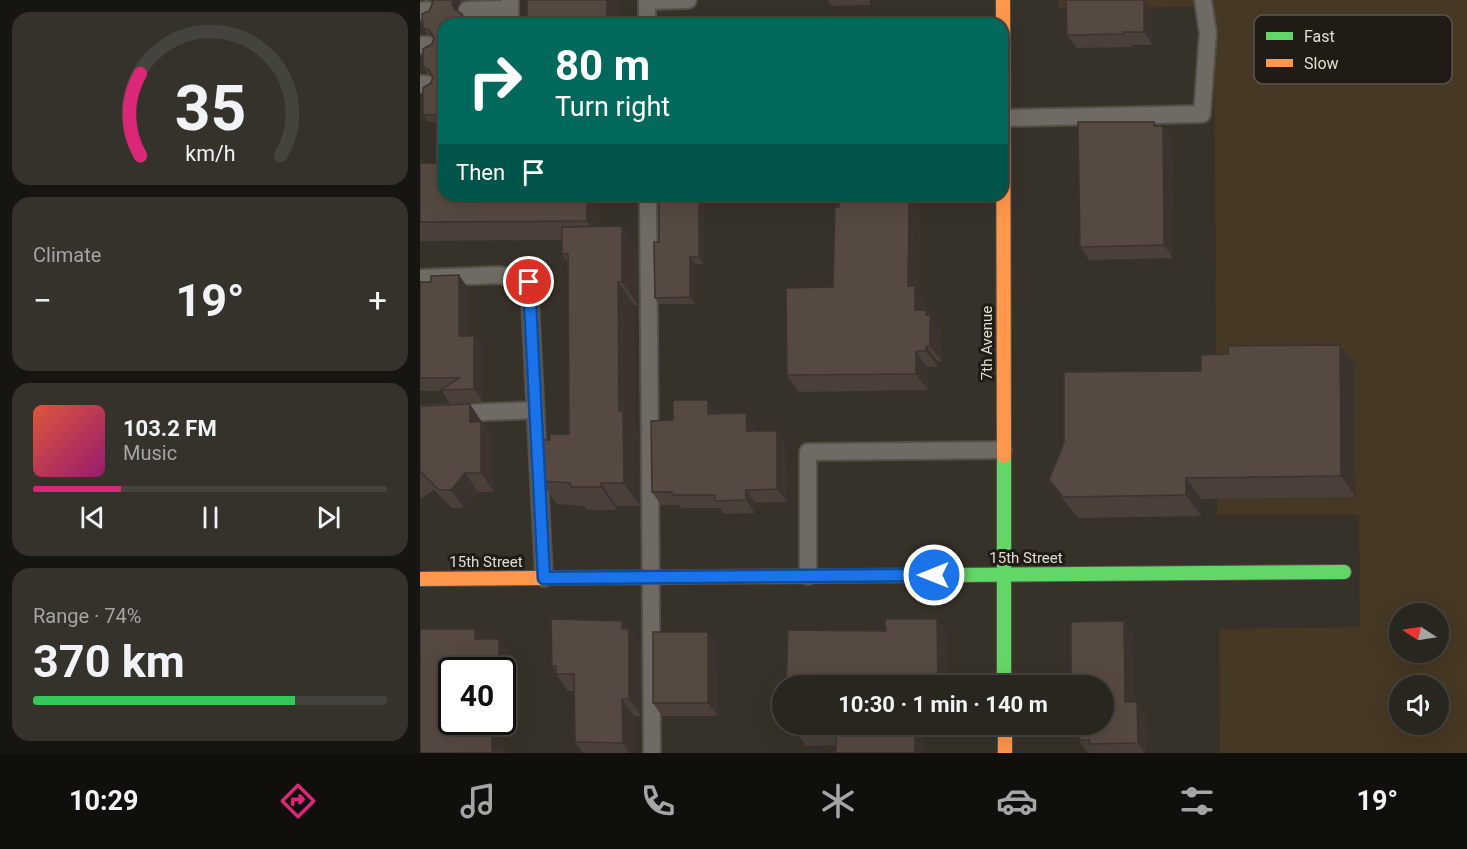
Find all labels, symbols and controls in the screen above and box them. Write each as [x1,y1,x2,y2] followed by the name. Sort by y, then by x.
[1254,15,1452,84] legend
[1304,27,1335,46] text: Fast
[555,41,650,90] text: 80 m
[456,42,534,120] icon: right
[1304,54,1339,73] text: Slow
[174,72,246,145] text: 35
[555,91,670,123] text: Turn right
[185,141,235,166] text: km/h
[517,156,550,189] icon: arrive
[456,160,505,185] text: Then
[33,243,101,267] text: Climate
[503,256,554,307] pin
[512,265,545,298] icon: arrive
[175,274,245,327] text: 19°
[33,281,52,320] text: −
[368,281,387,320] text: +
[978,306,996,380] street label: 7th Avenue
[123,416,217,441] text: 103.2 FM
[123,441,177,465] text: Music
[76,501,109,534] icon: previous
[194,501,227,534] icon: pause
[312,501,345,534] icon: next
[902,543,966,607] position arrow
[989,549,1063,567] street label: 15th Street
[449,553,523,571] street label: 15th Street
[1389,603,1449,663] north arrow
[1389,603,1449,735] map controls
[33,604,141,628] text: Range · 74%
[33,635,185,688] text: 370 km
[438,657,516,735] speed limit sign: 40
[1389,675,1449,735] button: sound
[838,692,1048,717] text: 10:30 · 1 min · 140 m
[277,780,319,822] icon: directions
[457,780,499,822] icon: music
[637,780,679,822] icon: phone
[817,780,859,822] icon: climate
[996,780,1038,822] icon: car
[1176,780,1218,822] icon: filters
[69,785,139,817] text: 10:29
[1356,785,1398,817] text: 19°

